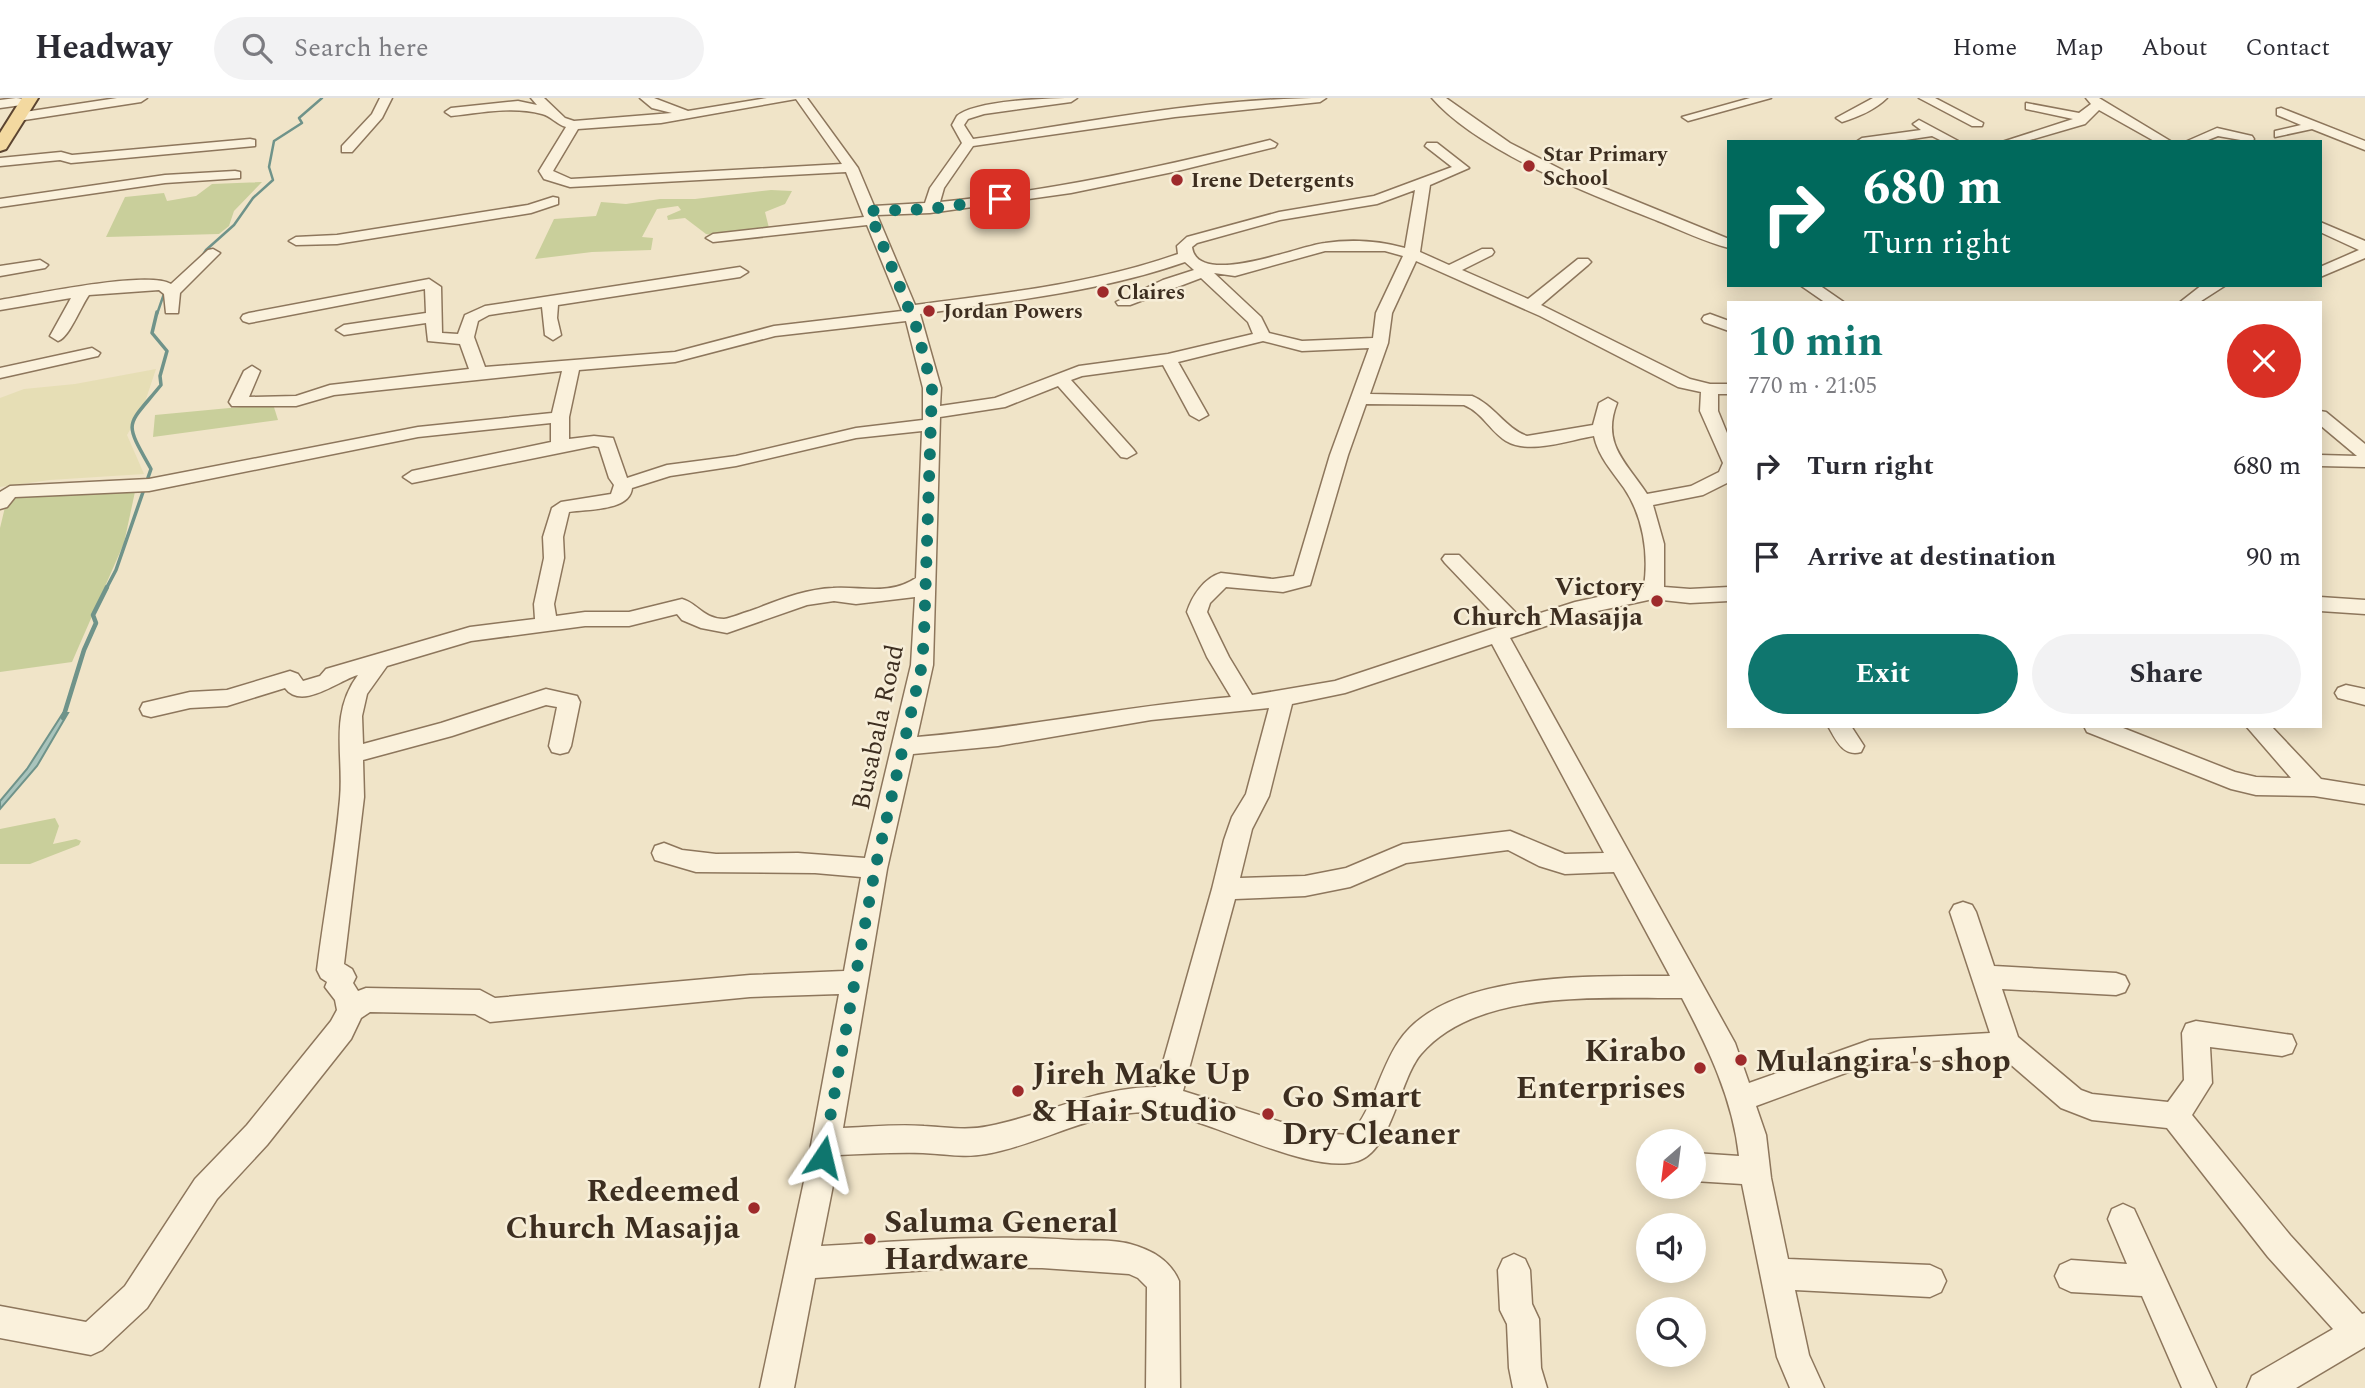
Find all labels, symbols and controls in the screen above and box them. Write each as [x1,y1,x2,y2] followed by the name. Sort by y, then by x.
[214,17,704,80] search box
[35,23,172,73] text: Headway
[294,28,429,68] text: Search here
[238,29,276,67] icon: search
[1952,30,2017,66] text: Home
[2055,30,2103,66] text: Map
[2141,30,2207,66] text: About
[2245,30,2330,66] text: Contact
[1543,139,1668,195] place label: Star Primary School
[1863,151,2002,226] text: 680 m
[1521,158,1537,174] marker: Star Primary School
[1191,165,1354,197] place label: Irene Detergents
[1748,168,1839,259] icon: right
[970,169,1030,229] pin
[1169,172,1185,188] marker: Irene Detergents
[981,180,1019,218] icon: arrive
[1863,219,2011,268] text: Turn right
[1117,277,1185,309] place label: Claires
[1095,284,1111,300] marker: Claires
[943,296,1083,328] place label: Jordan Powers
[921,303,937,319] marker: Jordan Powers
[1748,311,1883,374] text: 10 min
[2227,324,2301,398] button: close
[1748,369,1877,404] text: 770 m · 21:05
[1807,446,1934,486] text: Turn right
[2233,446,2301,486] text: 680 m
[1748,447,1786,485] icon: right
[1807,537,2056,577] text: Arrive at destination
[2246,537,2301,577] text: 90 m
[1748,538,1786,576] icon: arrive
[1452,567,1645,637] place label: Victory Church Masajja
[1649,593,1665,609] marker: Victory Church Masajja
[1748,634,2018,714] button: Exit
[2032,634,2301,714] button: Share
[841,641,915,814] street label: Busabala Road
[1516,1027,1686,1113] place label: Kirabo Enterprises
[1755,1037,2011,1086] place label: Mulangira's shop
[1032,1050,1250,1136] place label: Jireh Make Up & Hair Studio
[1733,1052,1749,1068] marker: Mulangira's shop
[1692,1060,1708,1076] marker: Kirabo Enterprises
[1282,1073,1460,1159] place label: Go Smart Dry Cleaner
[1010,1083,1026,1099] marker: Jireh Make Up & Hair Studio
[1260,1106,1276,1122] marker: Go Smart Dry Cleaner
[786,1120,860,1194] position arrow
[1636,1129,1706,1199] north arrow
[1636,1129,1706,1367] map controls
[506,1167,741,1253] place label: Redeemed Church Masajja
[884,1198,1118,1284] place label: Saluma General Hardware
[746,1200,762,1216] marker: Redeemed Church Masajja
[1636,1213,1706,1283] button: sound
[862,1231,878,1247] marker: Saluma General Hardware
[1636,1297,1706,1367] button: search

